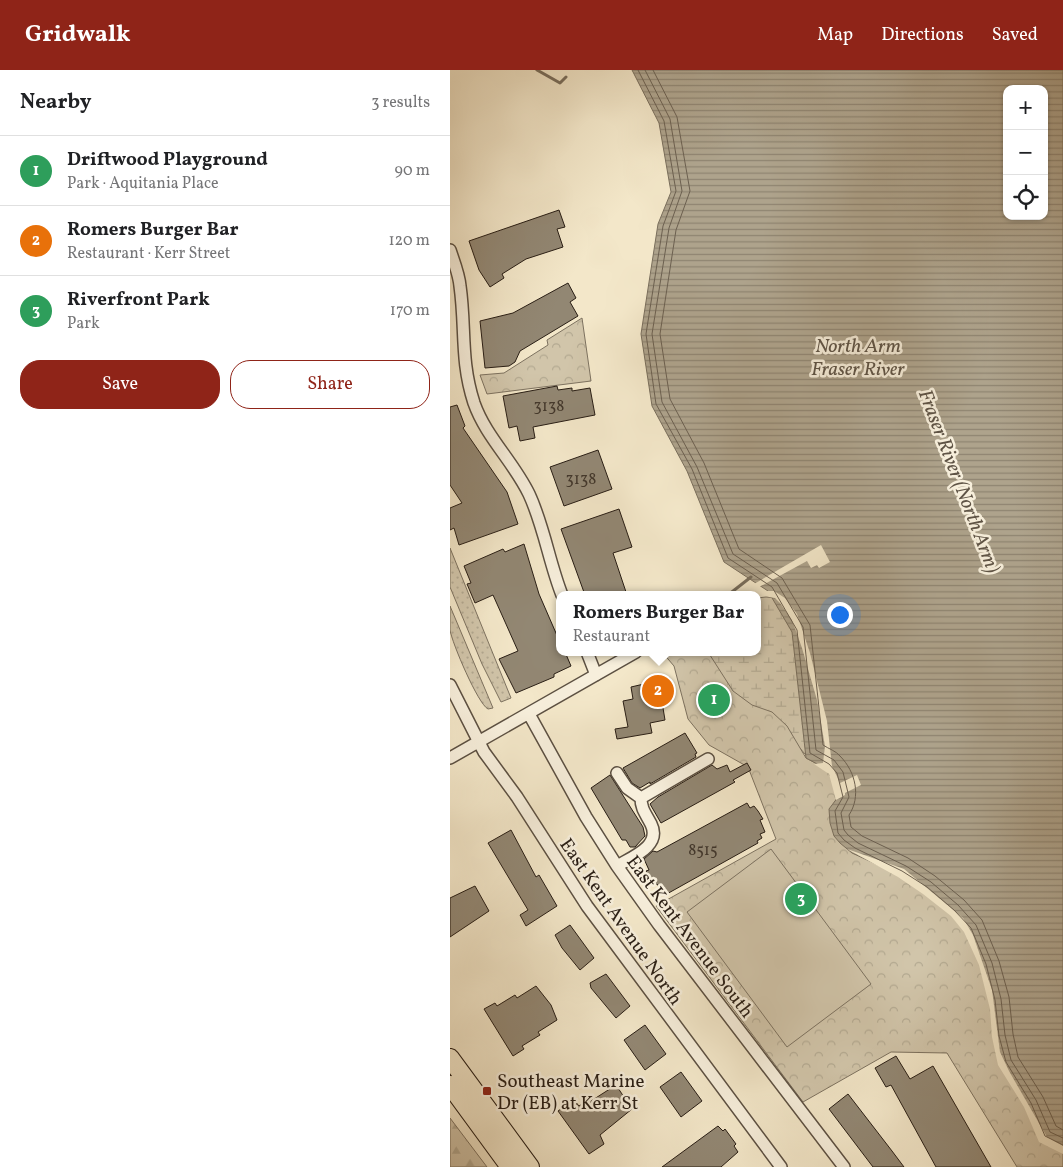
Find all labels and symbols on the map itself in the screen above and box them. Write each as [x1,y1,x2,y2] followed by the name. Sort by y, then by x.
[811,333,905,384] water label: North Arm Fraser River
[910,386,1006,578] water label: Fraser River (North Arm)
[534,396,564,418] house number: 3138
[566,469,596,491] house number: 3138
[827,602,853,628] your location
[642,672,674,710] pin: 2
[698,681,730,719] pin: 1
[553,833,688,1011] street label: East Kent Avenue North
[688,840,718,862] house number: 8515
[620,850,759,1024] street label: East Kent Avenue South
[785,880,817,918] pin: 3
[497,1069,645,1117] place label: Southeast Marine Dr (EB) at Kerr St
[481,1085,493,1097] marker: Southeast Marine Dr (EB) at Kerr St

